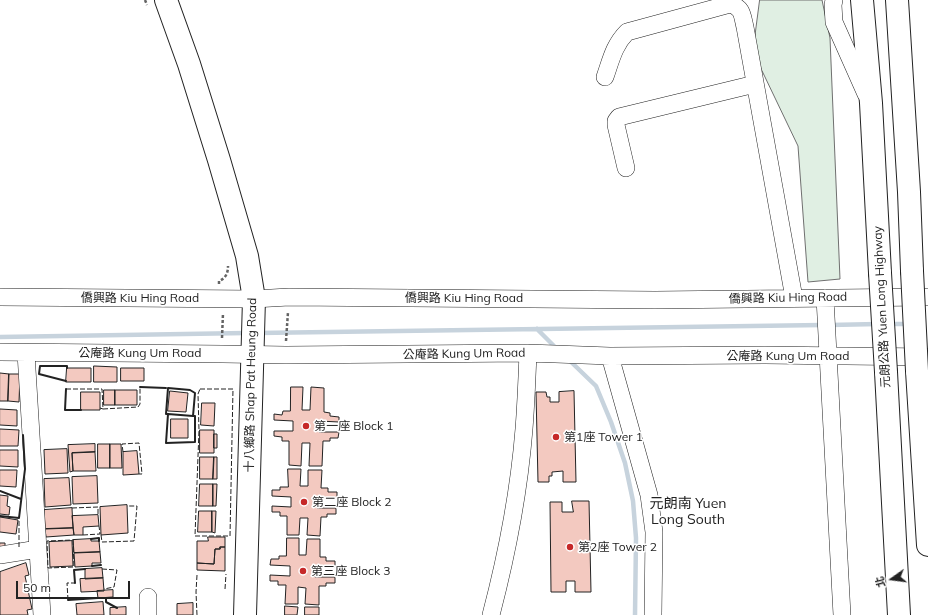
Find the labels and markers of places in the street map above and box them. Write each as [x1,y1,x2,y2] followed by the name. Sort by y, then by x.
[314,419,393,433] place label: 第一座 Block 1
[301,421,311,431] marker: 第一座 Block 1
[564,430,643,444] place label: 第1座 Tower 1
[551,432,561,442] marker: 第1座 Tower 1
[312,495,391,509] place label: 第二座 Block 2
[299,497,309,507] marker: 第二座 Block 2
[578,540,657,554] place label: 第2座 Tower 2
[565,542,575,552] marker: 第2座 Tower 2
[311,564,390,578] place label: 第三座 Block 3
[298,566,308,576] marker: 第三座 Block 3

